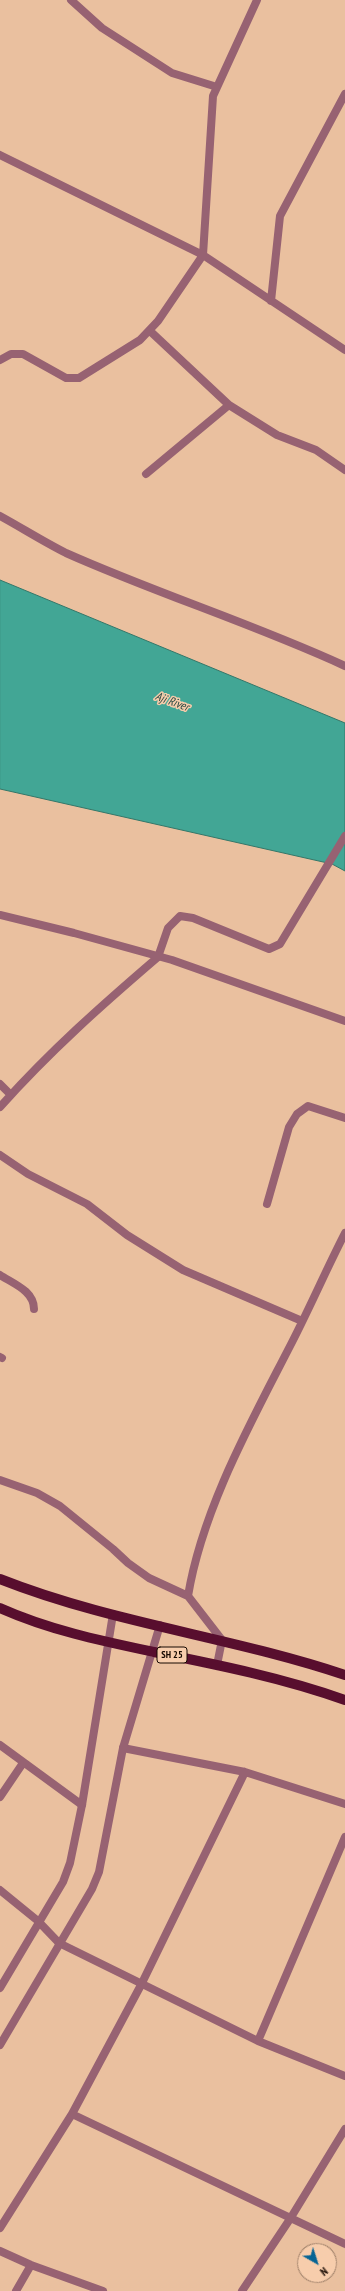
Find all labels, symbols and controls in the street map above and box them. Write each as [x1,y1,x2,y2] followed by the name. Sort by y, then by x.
[153,689,191,715] water label: Aji River
[157,1647,187,1663] road number: SH 25
[297,2243,337,2283] north arrow
[317,2264,331,2279] text: N

